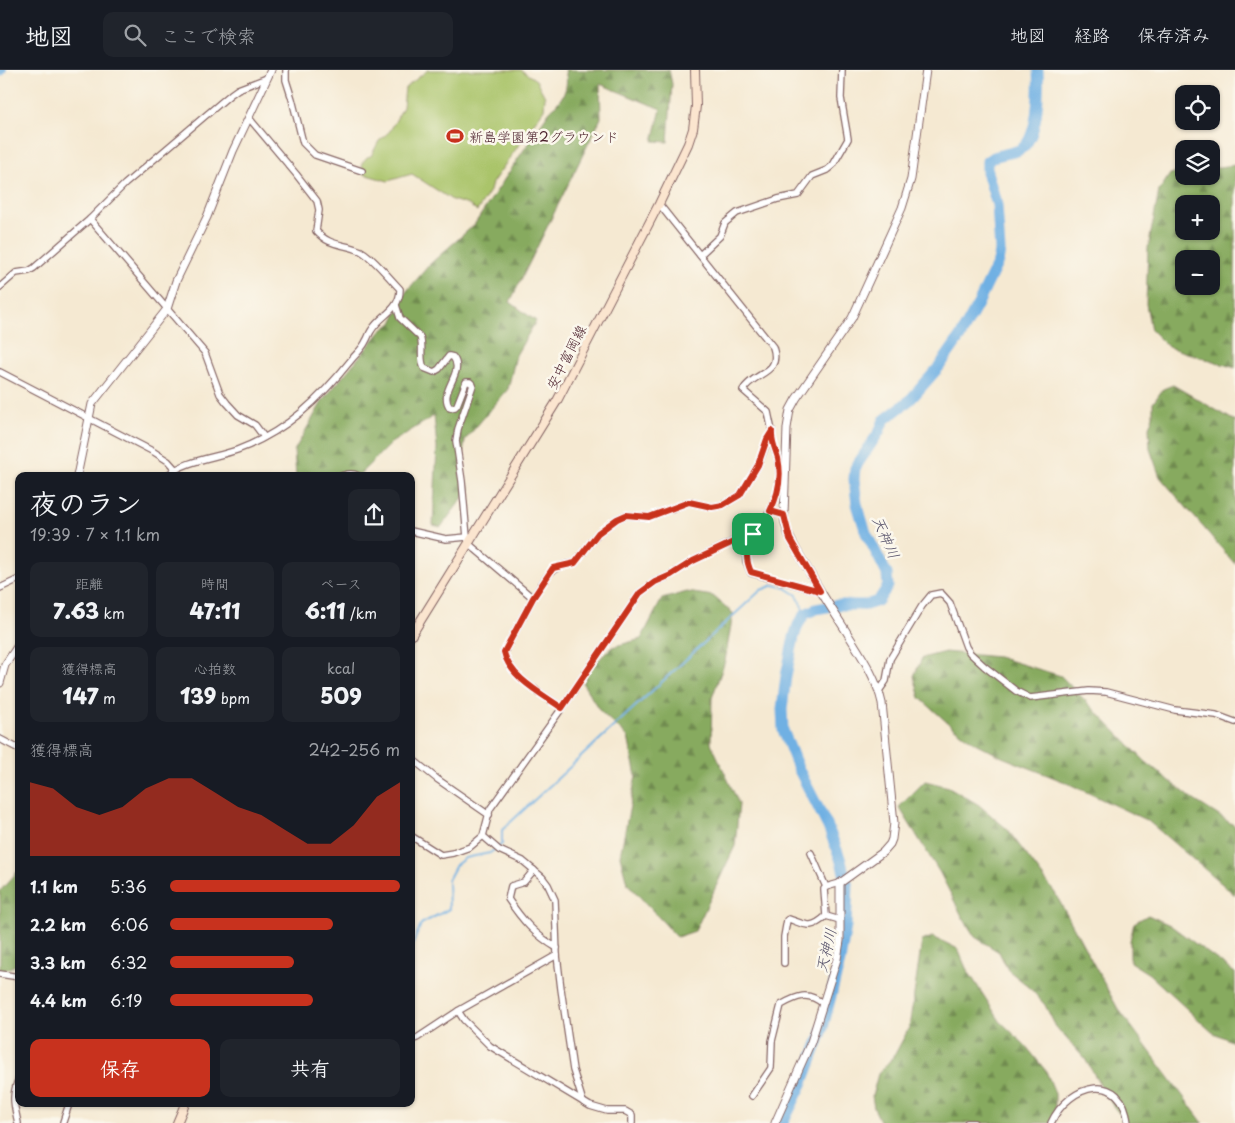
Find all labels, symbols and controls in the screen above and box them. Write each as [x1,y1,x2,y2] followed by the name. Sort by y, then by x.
[103,12,453,57] search box
[25,17,73,53] text: 地図
[121,21,149,49] icon: search
[161,21,256,49] text: ここで検索
[1010,21,1046,48] text: 地図
[1074,21,1110,48] text: 経路
[1138,21,1210,48] text: 保存済み
[1175,85,1220,295] map controls
[1175,85,1220,130] button: locate
[445,126,465,146] sports icon: 新島学園第2グラウンド
[469,126,619,147] place label: 新島学園第2グラウンド
[1175,140,1220,185] button: layers
[1175,195,1220,240] button: +
[1175,250,1220,295] button: −
[541,321,591,393] street label: 安中富岡線
[30,481,142,524] text: 夜のラン
[348,489,400,541] button: share
[867,512,907,562] water label: 天神川
[732,513,774,555] pin
[739,520,767,548] icon: arrive
[30,522,160,546] text: 19:39 · 7 × 1.1 km
[75,573,103,594] text: 距離
[201,573,229,594] text: 時間
[320,573,362,594] text: ペース
[53,594,99,626] text: 7.63
[190,594,240,626] text: 47:11
[305,594,346,626] text: 6:11
[99,603,125,624] text: km
[346,603,377,624] text: /km
[61,658,117,679] text: 獲得標高
[194,658,236,679] text: 心拍数
[327,658,355,679] text: kcal
[62,679,98,711] text: 147
[180,679,216,711] text: 139
[320,679,362,711] text: 509
[98,688,116,709] text: m
[216,688,250,709] text: bpm
[30,737,94,761] text: 獲得標高
[309,737,400,761] text: 242–256 m
[30,874,78,898] text: 1.1 km
[110,874,147,898] text: 5:36
[30,912,86,936] text: 2.2 km
[110,912,149,936] text: 6:06
[809,925,841,975] water label: 天神川
[30,950,86,974] text: 3.3 km
[110,950,147,974] text: 6:32
[30,988,87,1012] text: 4.4 km
[110,988,142,1012] text: 6:19
[30,1039,210,1097] button: 保存
[220,1039,400,1097] button: 共有

